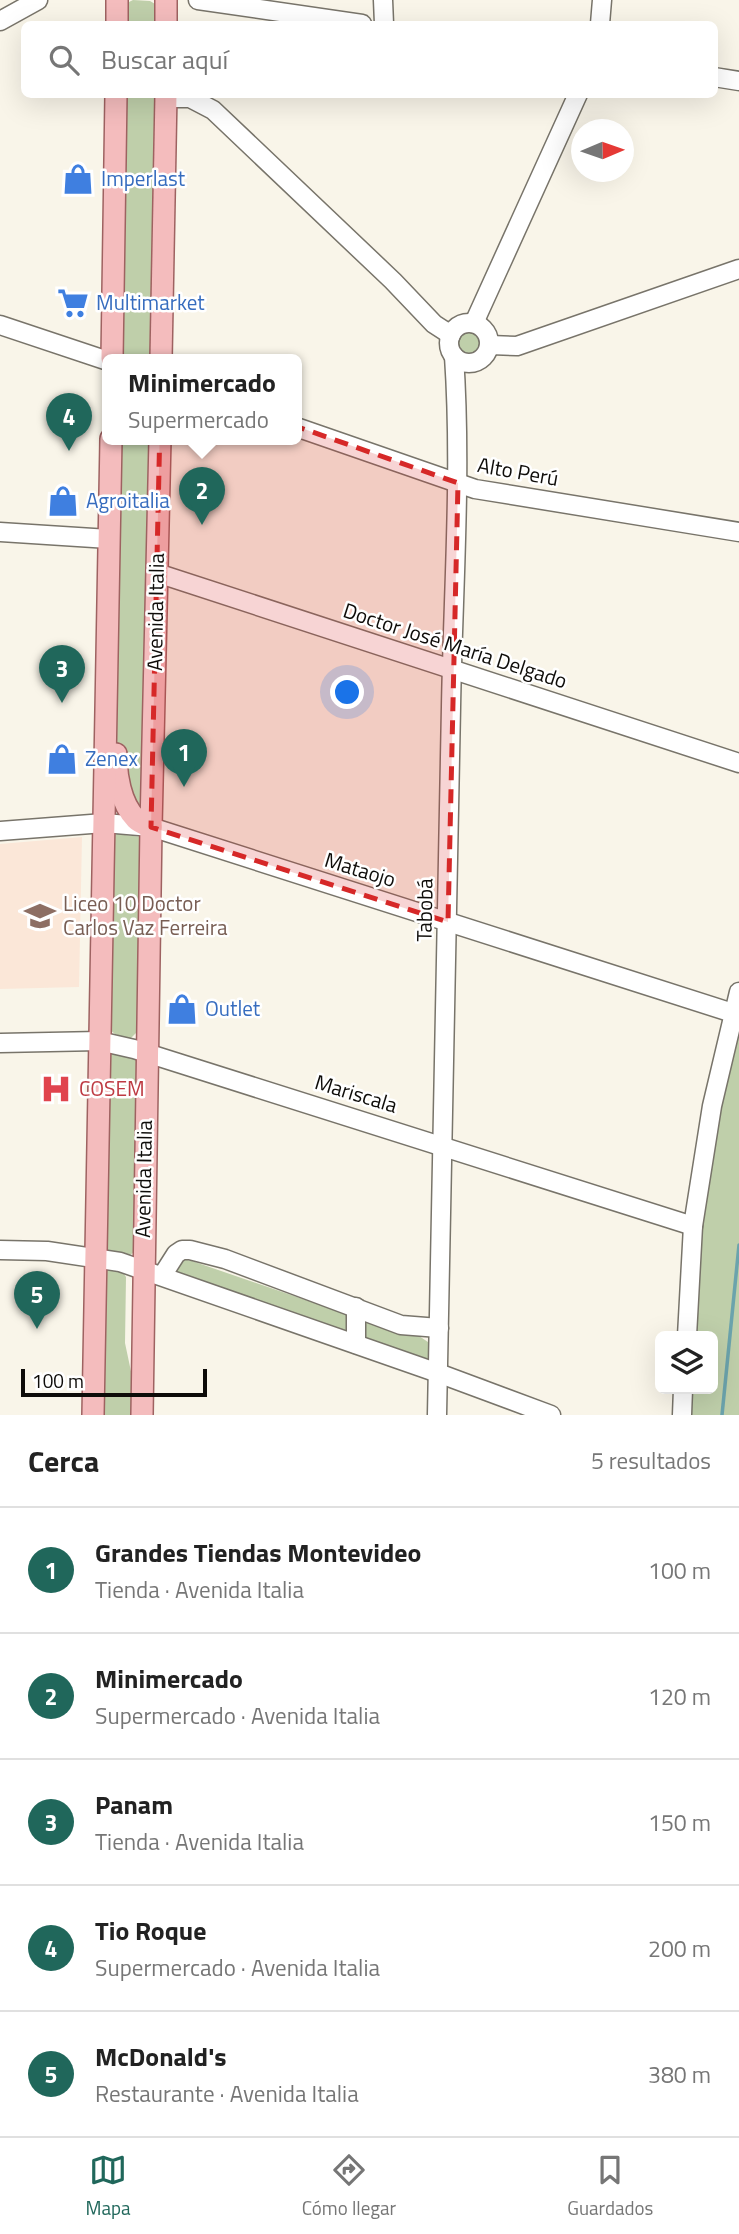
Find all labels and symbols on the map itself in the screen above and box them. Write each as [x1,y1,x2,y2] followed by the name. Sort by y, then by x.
[571,119,634,182] north arrow
[61,162,95,196] shop icon: Imperlast
[101,162,186,194] place label: Imperlast
[56,286,90,320] supermarket icon: Multimarket
[96,286,205,318] place label: Multimarket
[46,393,92,451] pin: 4
[475,448,561,494] street label: Alto Perú
[179,467,225,525] pin: 2
[46,484,80,518] shop icon: Agroitalia
[86,484,170,516] place label: Agroitalia
[138,552,172,671] street label: Avenida Italia
[339,594,571,696] street label: Doctor José María Delgado
[39,645,85,703] pin: 3
[330,675,364,709] your location
[161,729,207,787] pin: 1
[45,742,79,776] shop icon: Zenex
[85,742,138,774] place label: Zenex
[321,843,400,895] street label: Mataojo
[407,878,441,942] street label: Tabobá
[63,887,228,943] place label: Liceo 10 Doctor Carlos Vaz Ferreira
[23,899,57,933] school or university icon: Liceo 10 Doctor Carlos Vaz Ferreira
[165,992,199,1026] shop icon: Outlet
[205,992,261,1024] place label: Outlet
[311,1065,402,1121] street label: Mariscala
[39,1072,73,1106] hospital icon: COSEM
[79,1072,145,1104] place label: COSEM
[126,1119,160,1238] street label: Avenida Italia
[14,1271,60,1329] pin: 5
[21,1366,206,1398] scale bar

